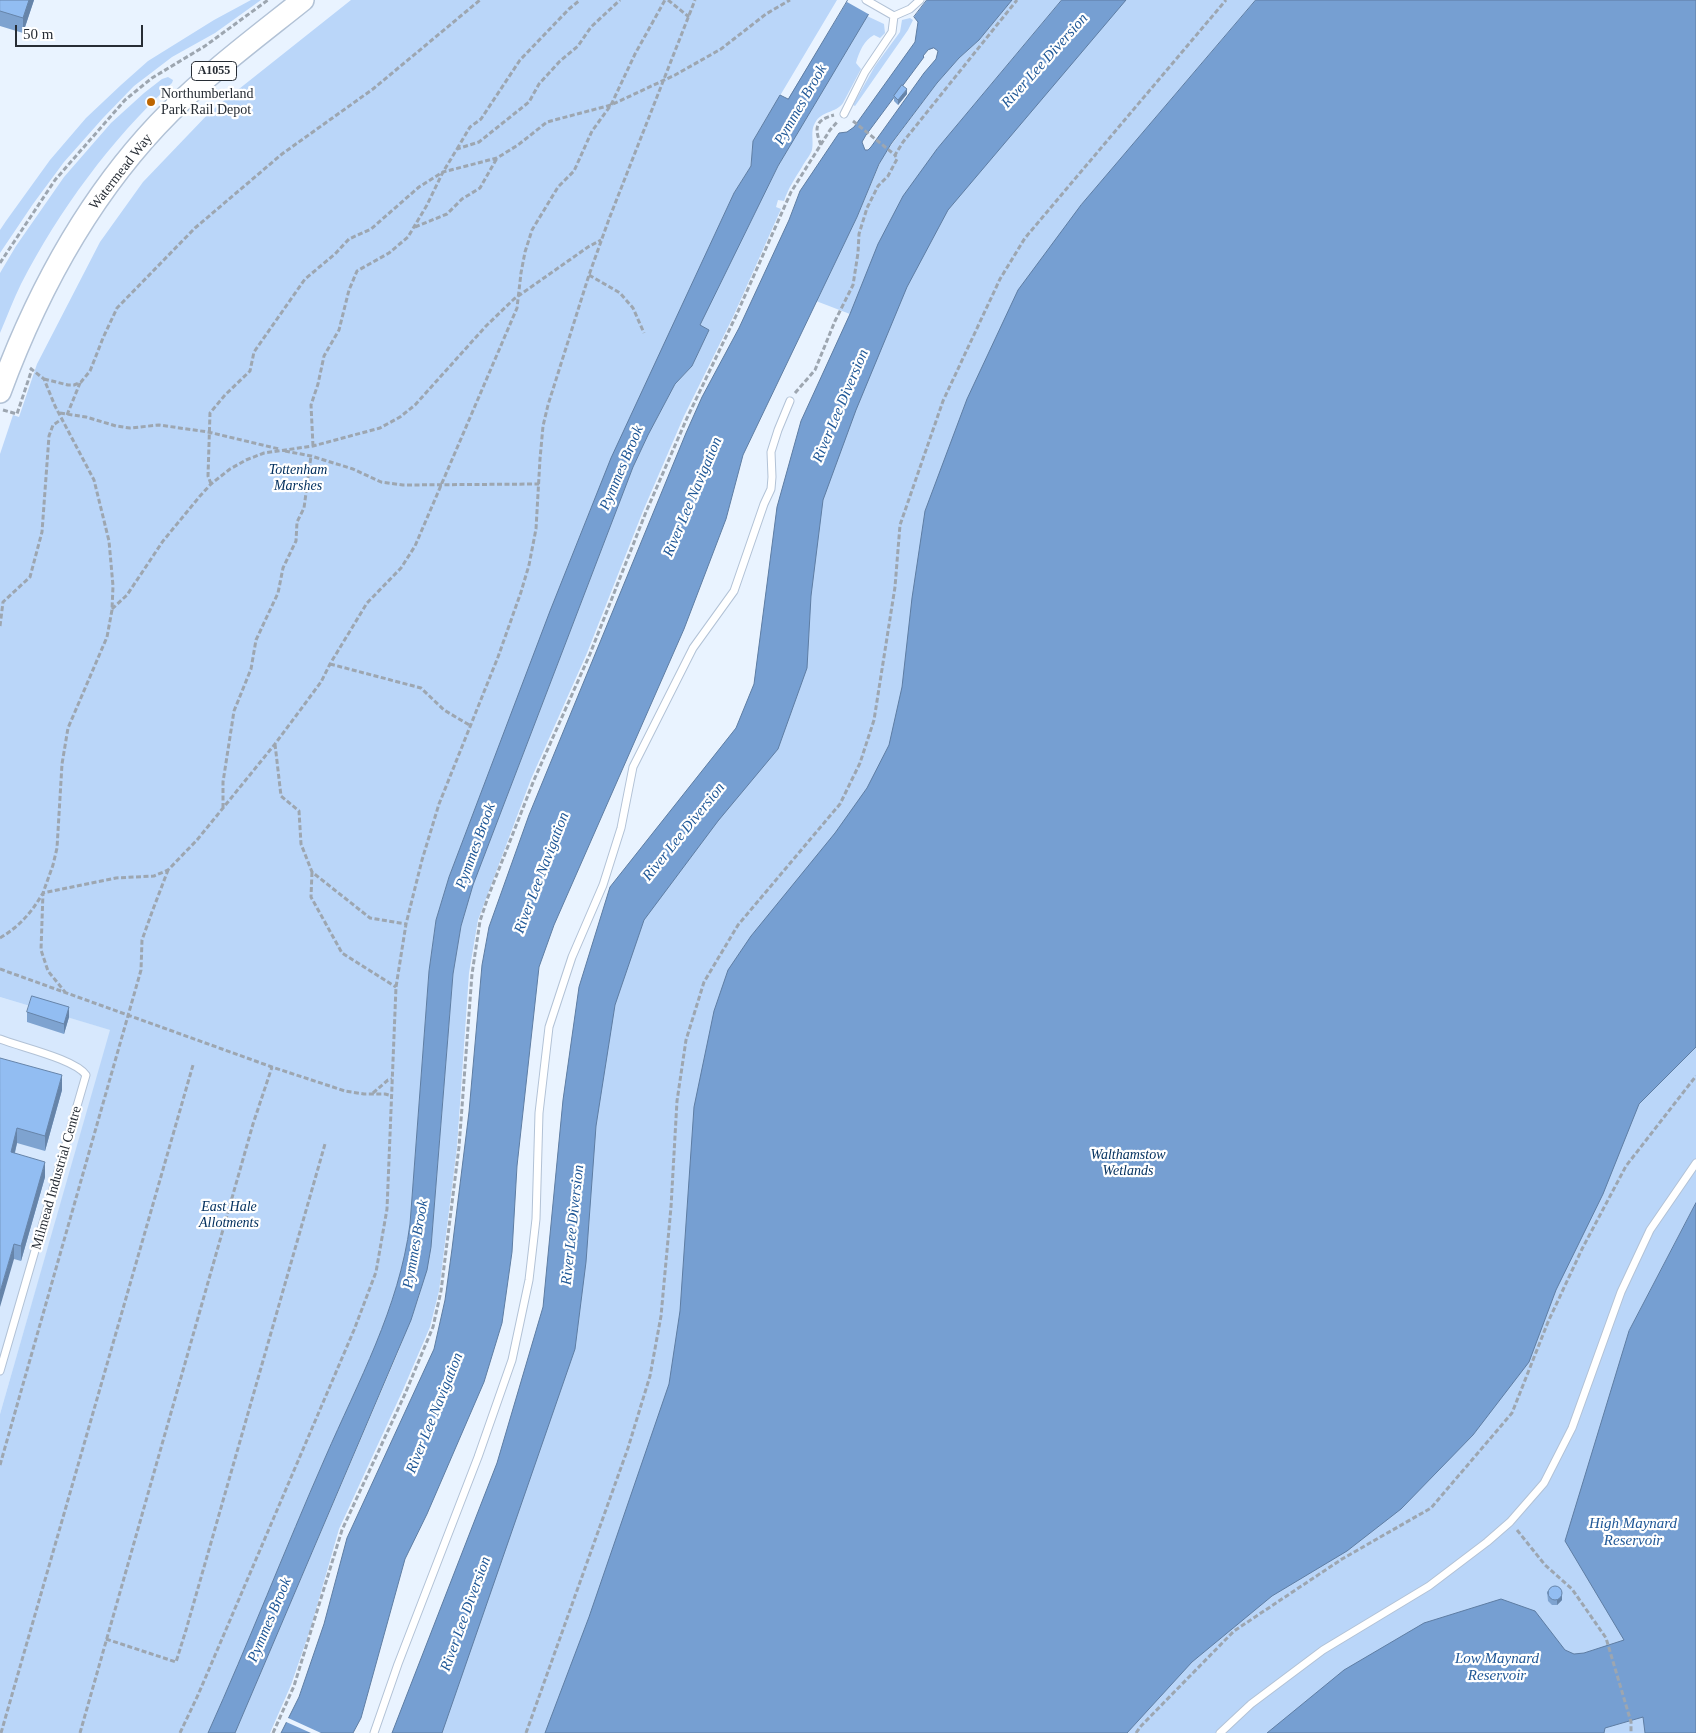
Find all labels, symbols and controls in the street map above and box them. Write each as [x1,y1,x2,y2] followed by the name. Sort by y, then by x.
[998,10,1092,112] water label: River Lee Diversion
[18,15,145,47] scale bar
[23,26,53,42] text: 50 m
[192,61,236,80] road number: A1055
[771,62,831,148] water label: Pymmes Brook
[161,86,254,118] place label: Northumberland Park Rail Depot
[145,96,157,108] marker: Northumberland Park Rail Depot
[86,131,156,213] street label: Watermead Way
[809,347,873,465] water label: River Lee Diversion
[596,423,648,513] water label: Pymmes Brook
[660,434,726,560] water label: River Lee Navigation
[269,462,327,494] park label: Tottenham Marshes
[639,779,729,885] water label: River Lee Diversion
[452,801,500,891] water label: Pymmes Brook
[511,810,573,936] water label: River Lee Navigation
[28,1104,86,1252] street label: Milmead Industrial Centre
[1091,1147,1165,1180] park label: Walthamstow Wetlands
[558,1164,588,1286] water label: River Lee Diversion
[399,1198,433,1290] water label: Pymmes Brook
[199,1199,259,1232] park label: East Hale Allotments
[403,1350,467,1476] water label: River Lee Navigation
[1589,1515,1677,1550] water label: High Maynard Reservoir
[437,1554,495,1674] water label: River Lee Diversion
[244,1575,296,1665] water label: Pymmes Brook
[1455,1650,1539,1685] water label: Low Maynard Reservoir

